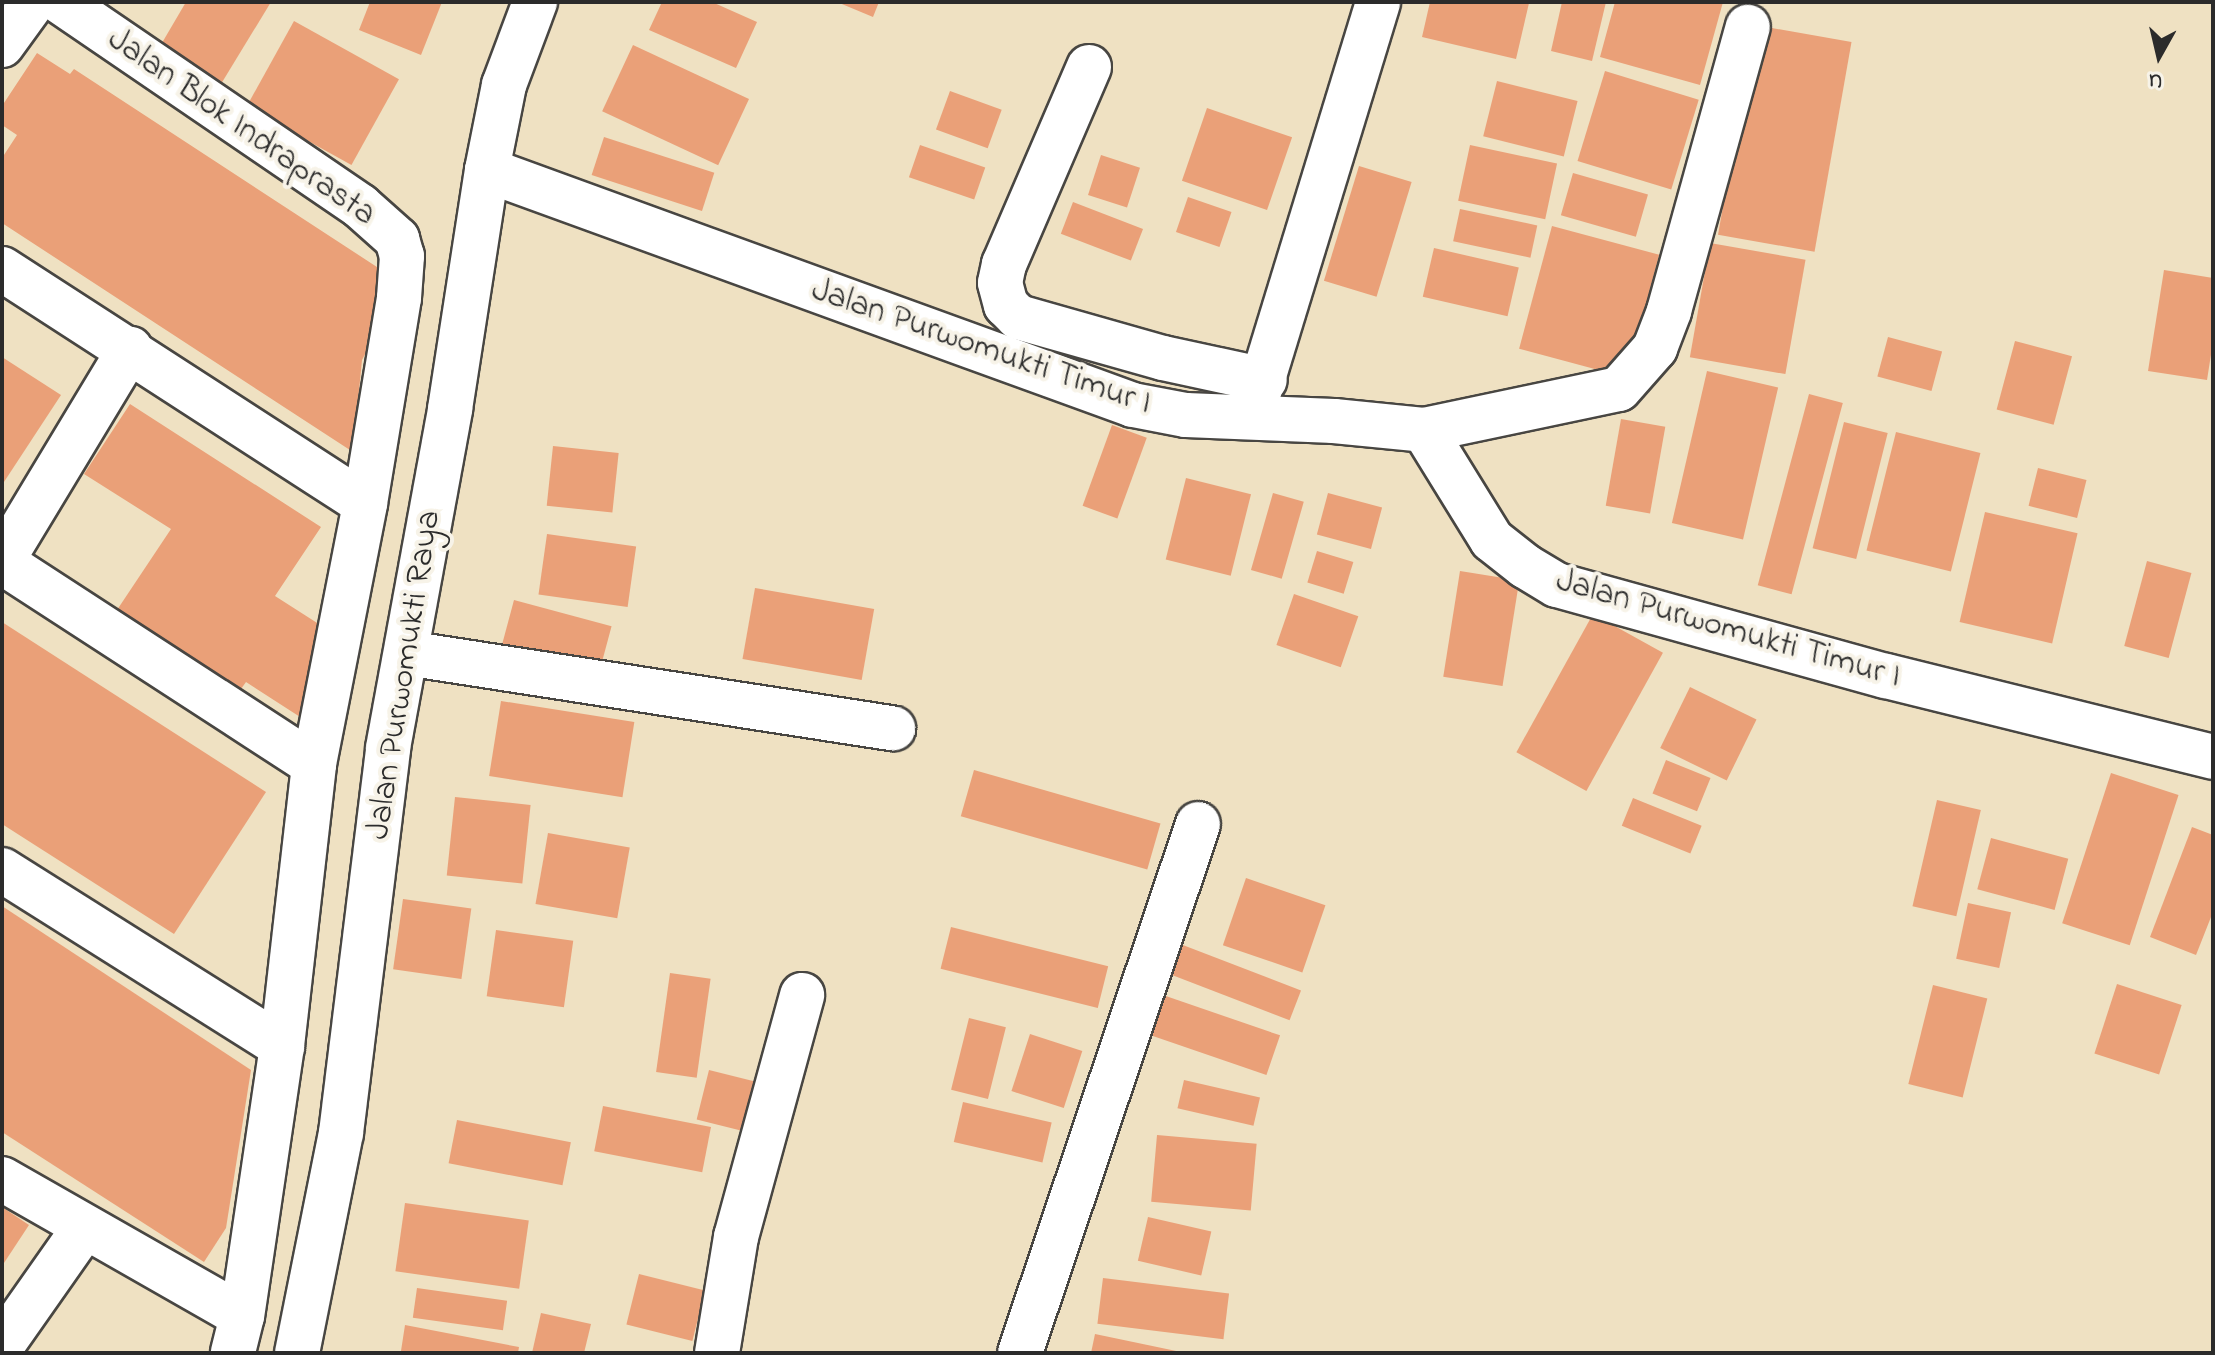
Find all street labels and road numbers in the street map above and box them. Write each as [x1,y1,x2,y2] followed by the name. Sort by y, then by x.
[99,20,383,236] street label: Jalan Blok Indraprasta
[806,271,1156,425] street label: Jalan Purwomukti Timur I
[359,508,451,842] street label: Jalan Purwomukti Raya
[1551,561,1905,699] street label: Jalan Purwomukti Timur I

